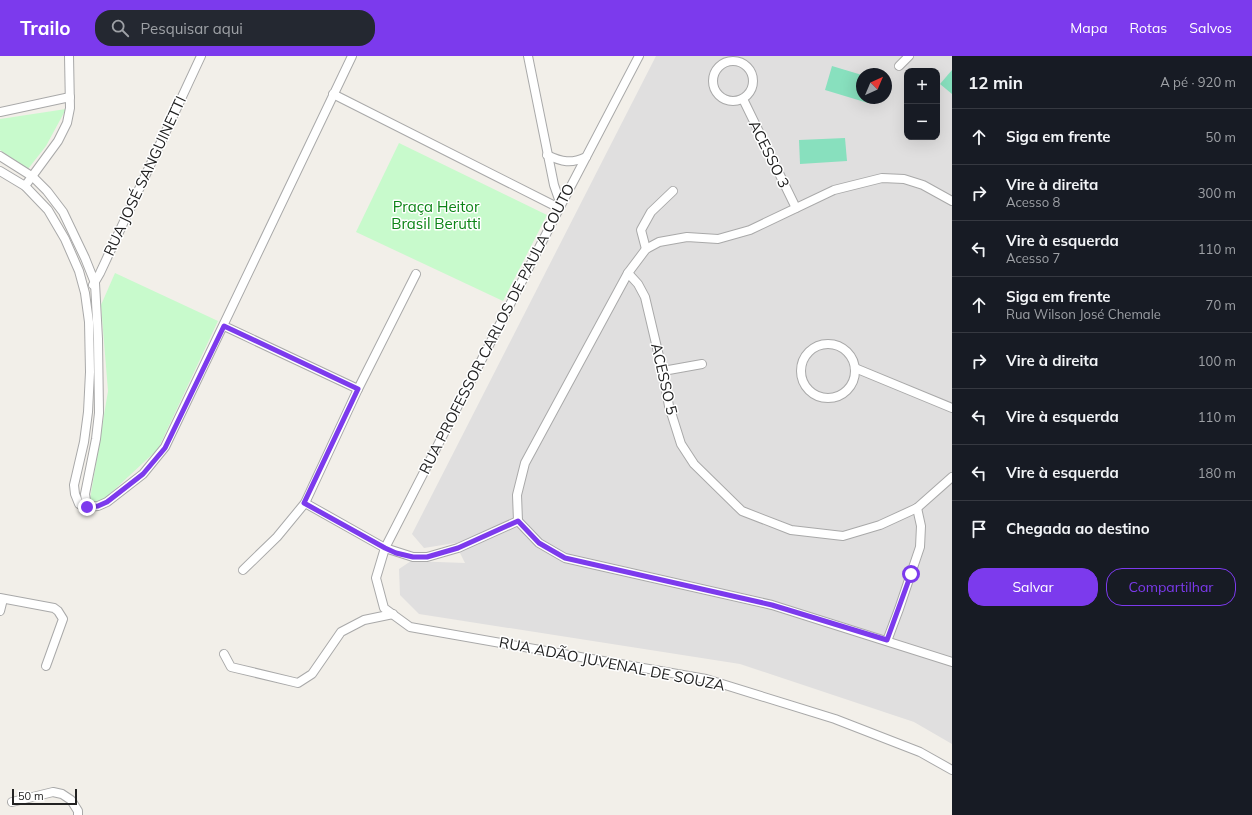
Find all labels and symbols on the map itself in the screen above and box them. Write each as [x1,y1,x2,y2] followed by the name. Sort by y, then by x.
[856,68,892,104] north arrow
[99,93,190,259] street label: RUA JOSÉ SANGUINETTI
[745,117,794,191] street label: ACESSO 3
[415,180,578,477] street label: RUA PROFESSOR CARLOS DE PAULA COUTO
[391,197,481,233] park label: Praça Heitor Brasil Berutti
[647,341,682,417] street label: ACESSO 5
[78,498,96,516] route end
[902,565,920,583] route start
[498,632,727,695] street label: RUA ADÃO JUVENAL DE SOUZA
[12,787,77,806] scale bar

